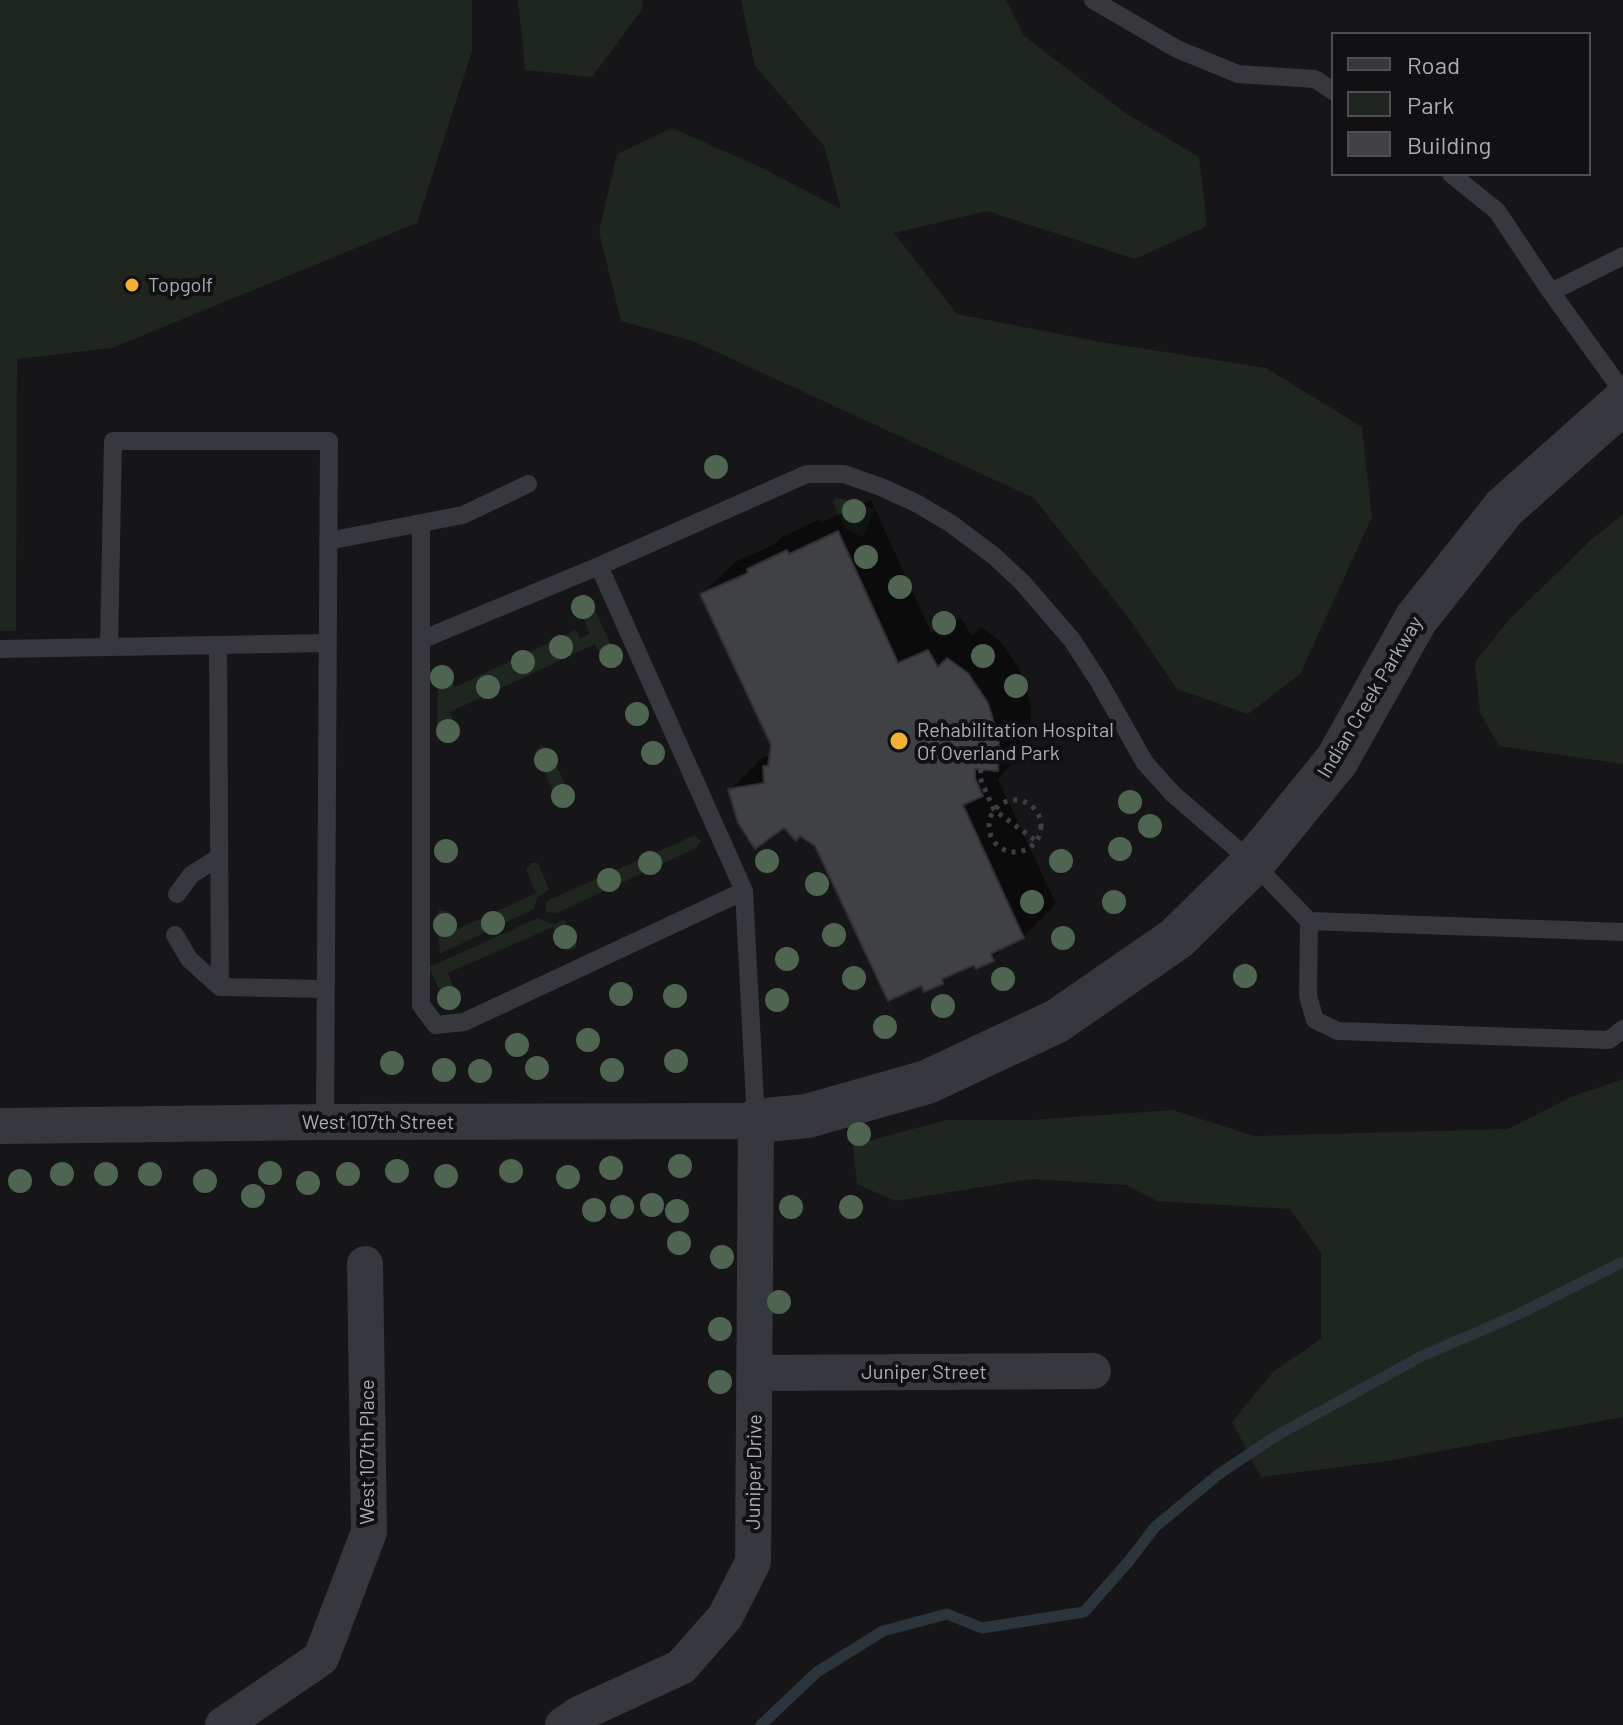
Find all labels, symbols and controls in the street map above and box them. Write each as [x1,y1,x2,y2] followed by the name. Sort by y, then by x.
[1331,32,1591,176] legend
[1407,50,1460,79] text: Road
[1407,90,1454,119] text: Park
[1407,130,1491,159] text: Building
[148,273,213,297] place label: Topgolf
[123,276,141,294] marker: Topgolf
[1312,612,1428,782] street label: Indian Creek Parkway
[917,718,1114,765] place label: Rehabilitation Hospital Of Overland Park
[888,730,910,752] marker: Rehabilitation Hospital Of Overland Park
[302,1110,454,1134] street label: West 107th Street
[861,1360,987,1384] street label: Juniper Street
[355,1379,379,1525] street label: West 107th Place
[741,1414,767,1530] street label: Juniper Drive

